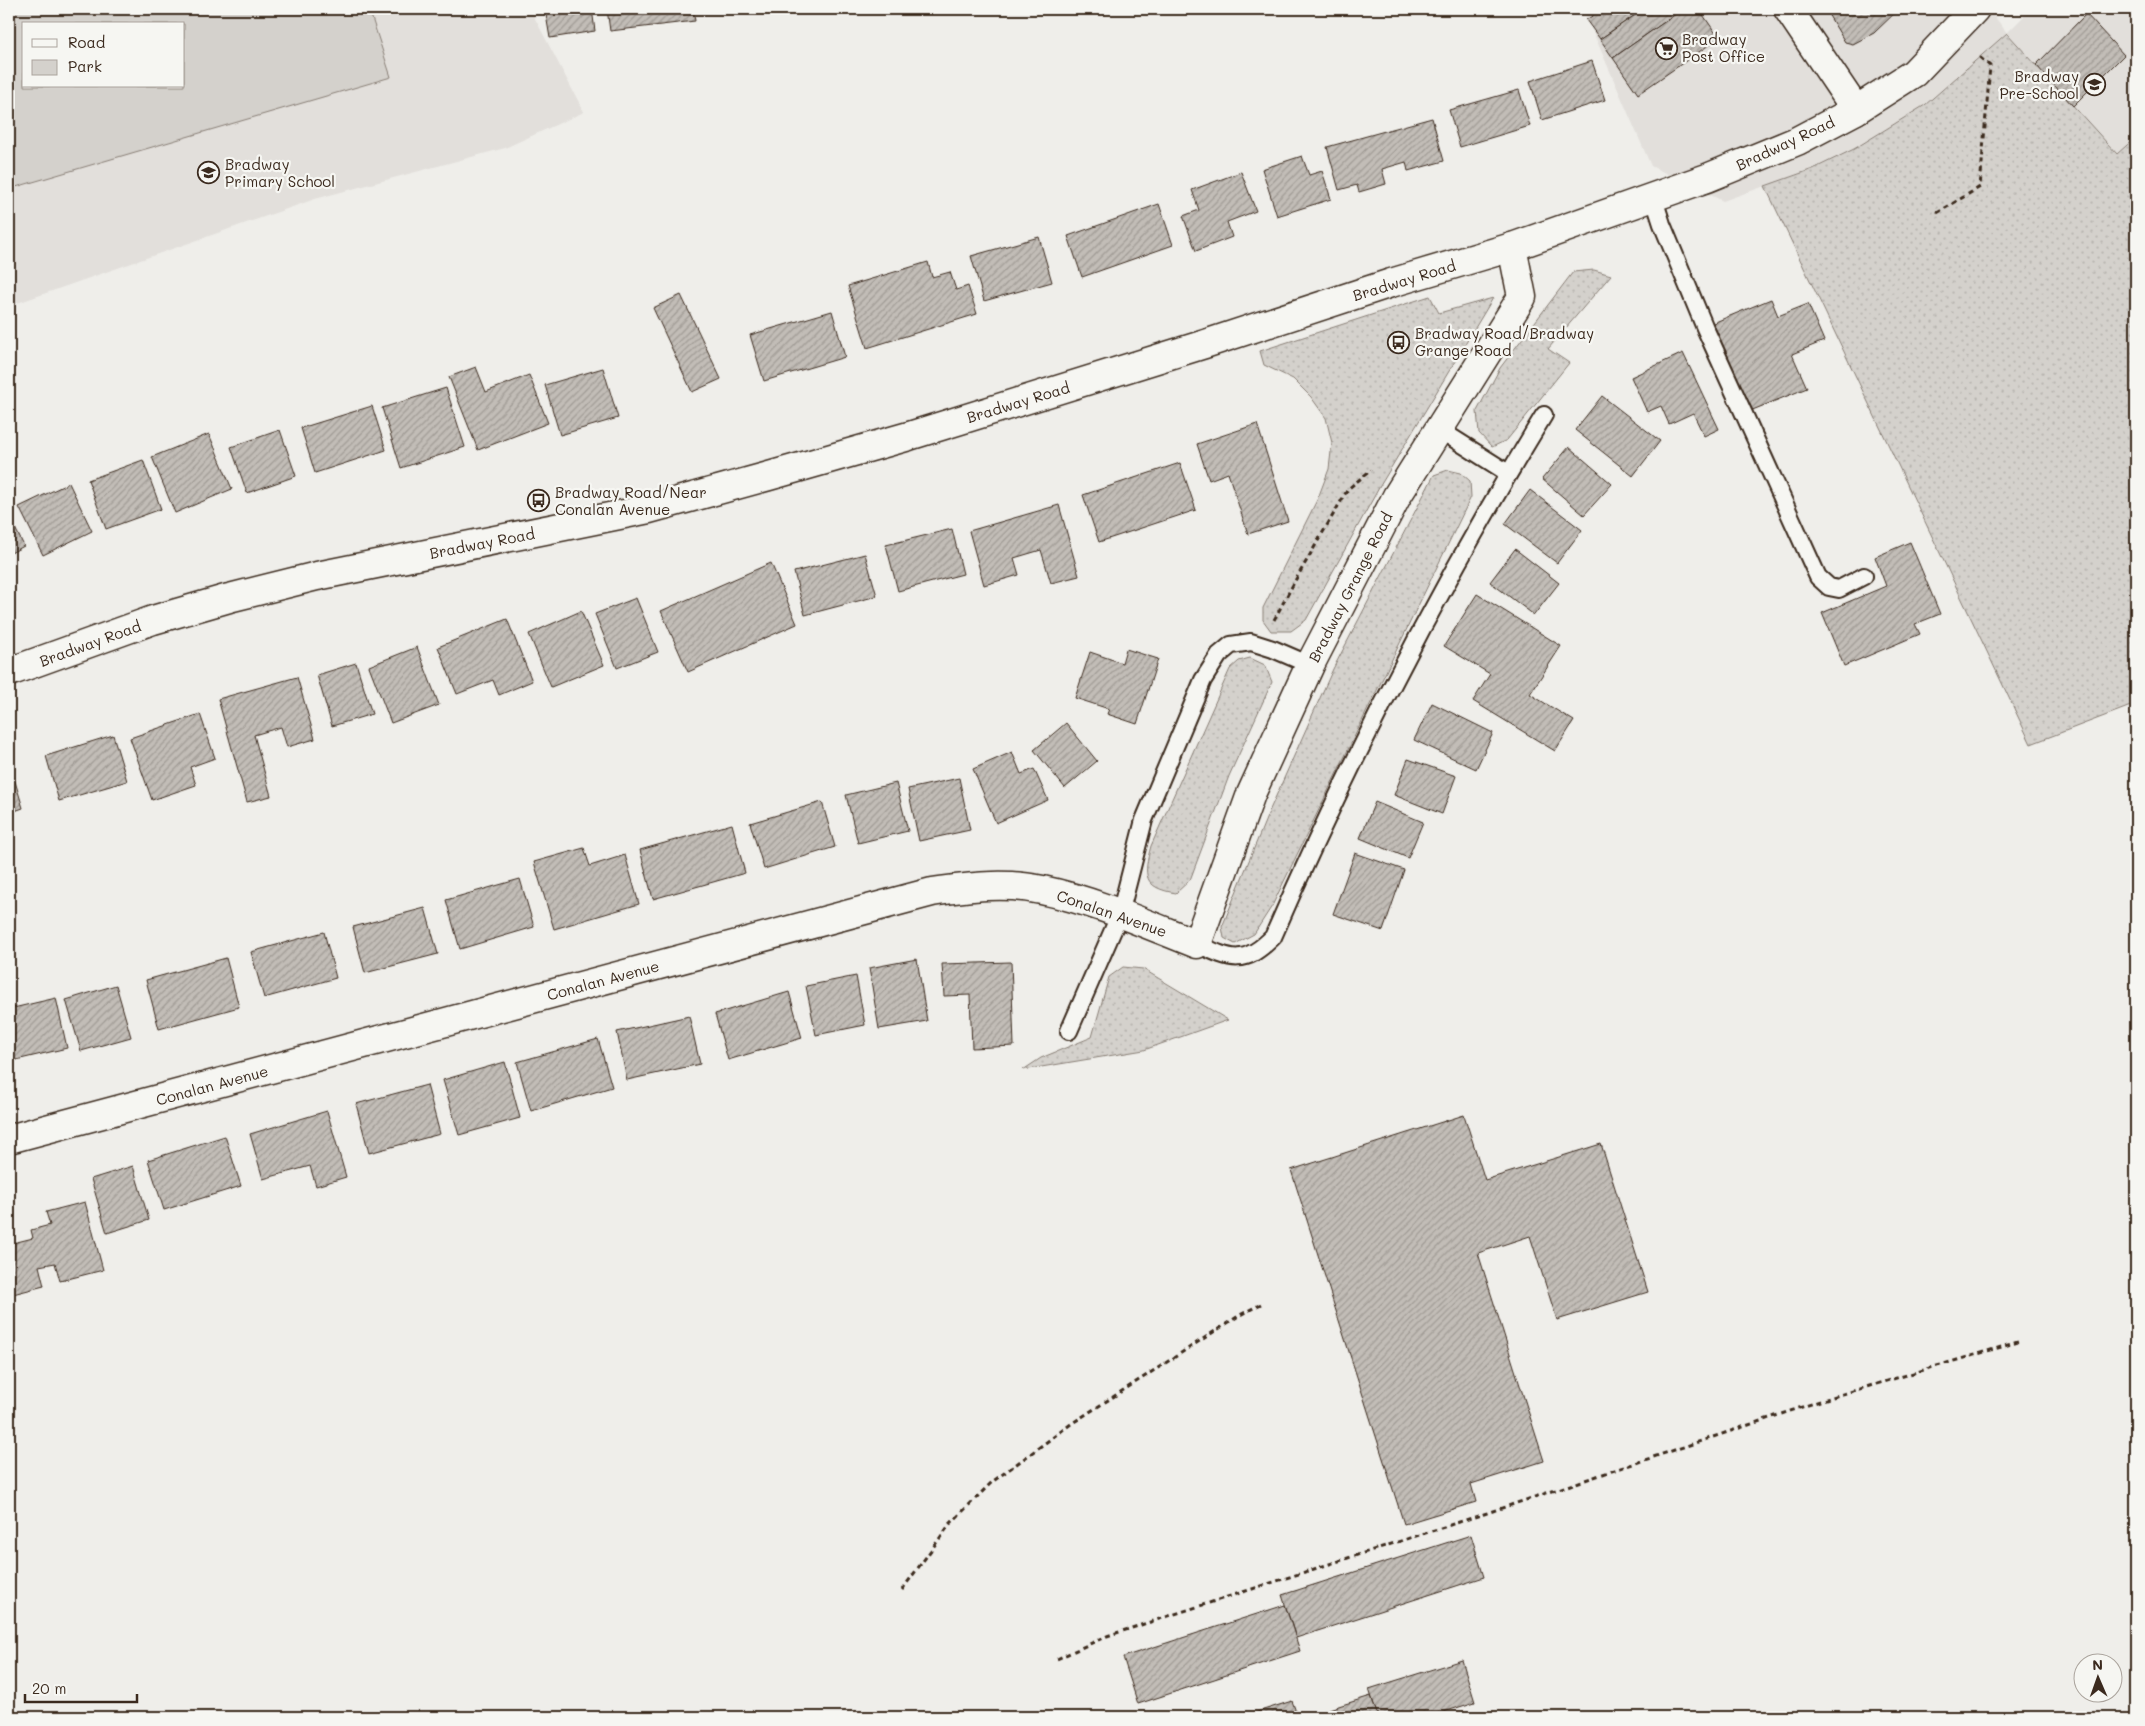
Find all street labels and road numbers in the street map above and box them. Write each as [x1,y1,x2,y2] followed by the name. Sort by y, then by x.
[1732,111,1838,175] street label: Bradway Road
[1350,255,1458,305] street label: Bradway Road
[964,377,1072,427] street label: Bradway Road
[1303,509,1397,665] street label: Bradway Grange Road
[428,523,536,563] street label: Bradway Road
[36,615,144,671] street label: Bradway Road
[1054,885,1170,941] street label: Conalan Avenue
[545,955,661,1005] street label: Conalan Avenue
[154,1060,270,1110] street label: Conalan Avenue

